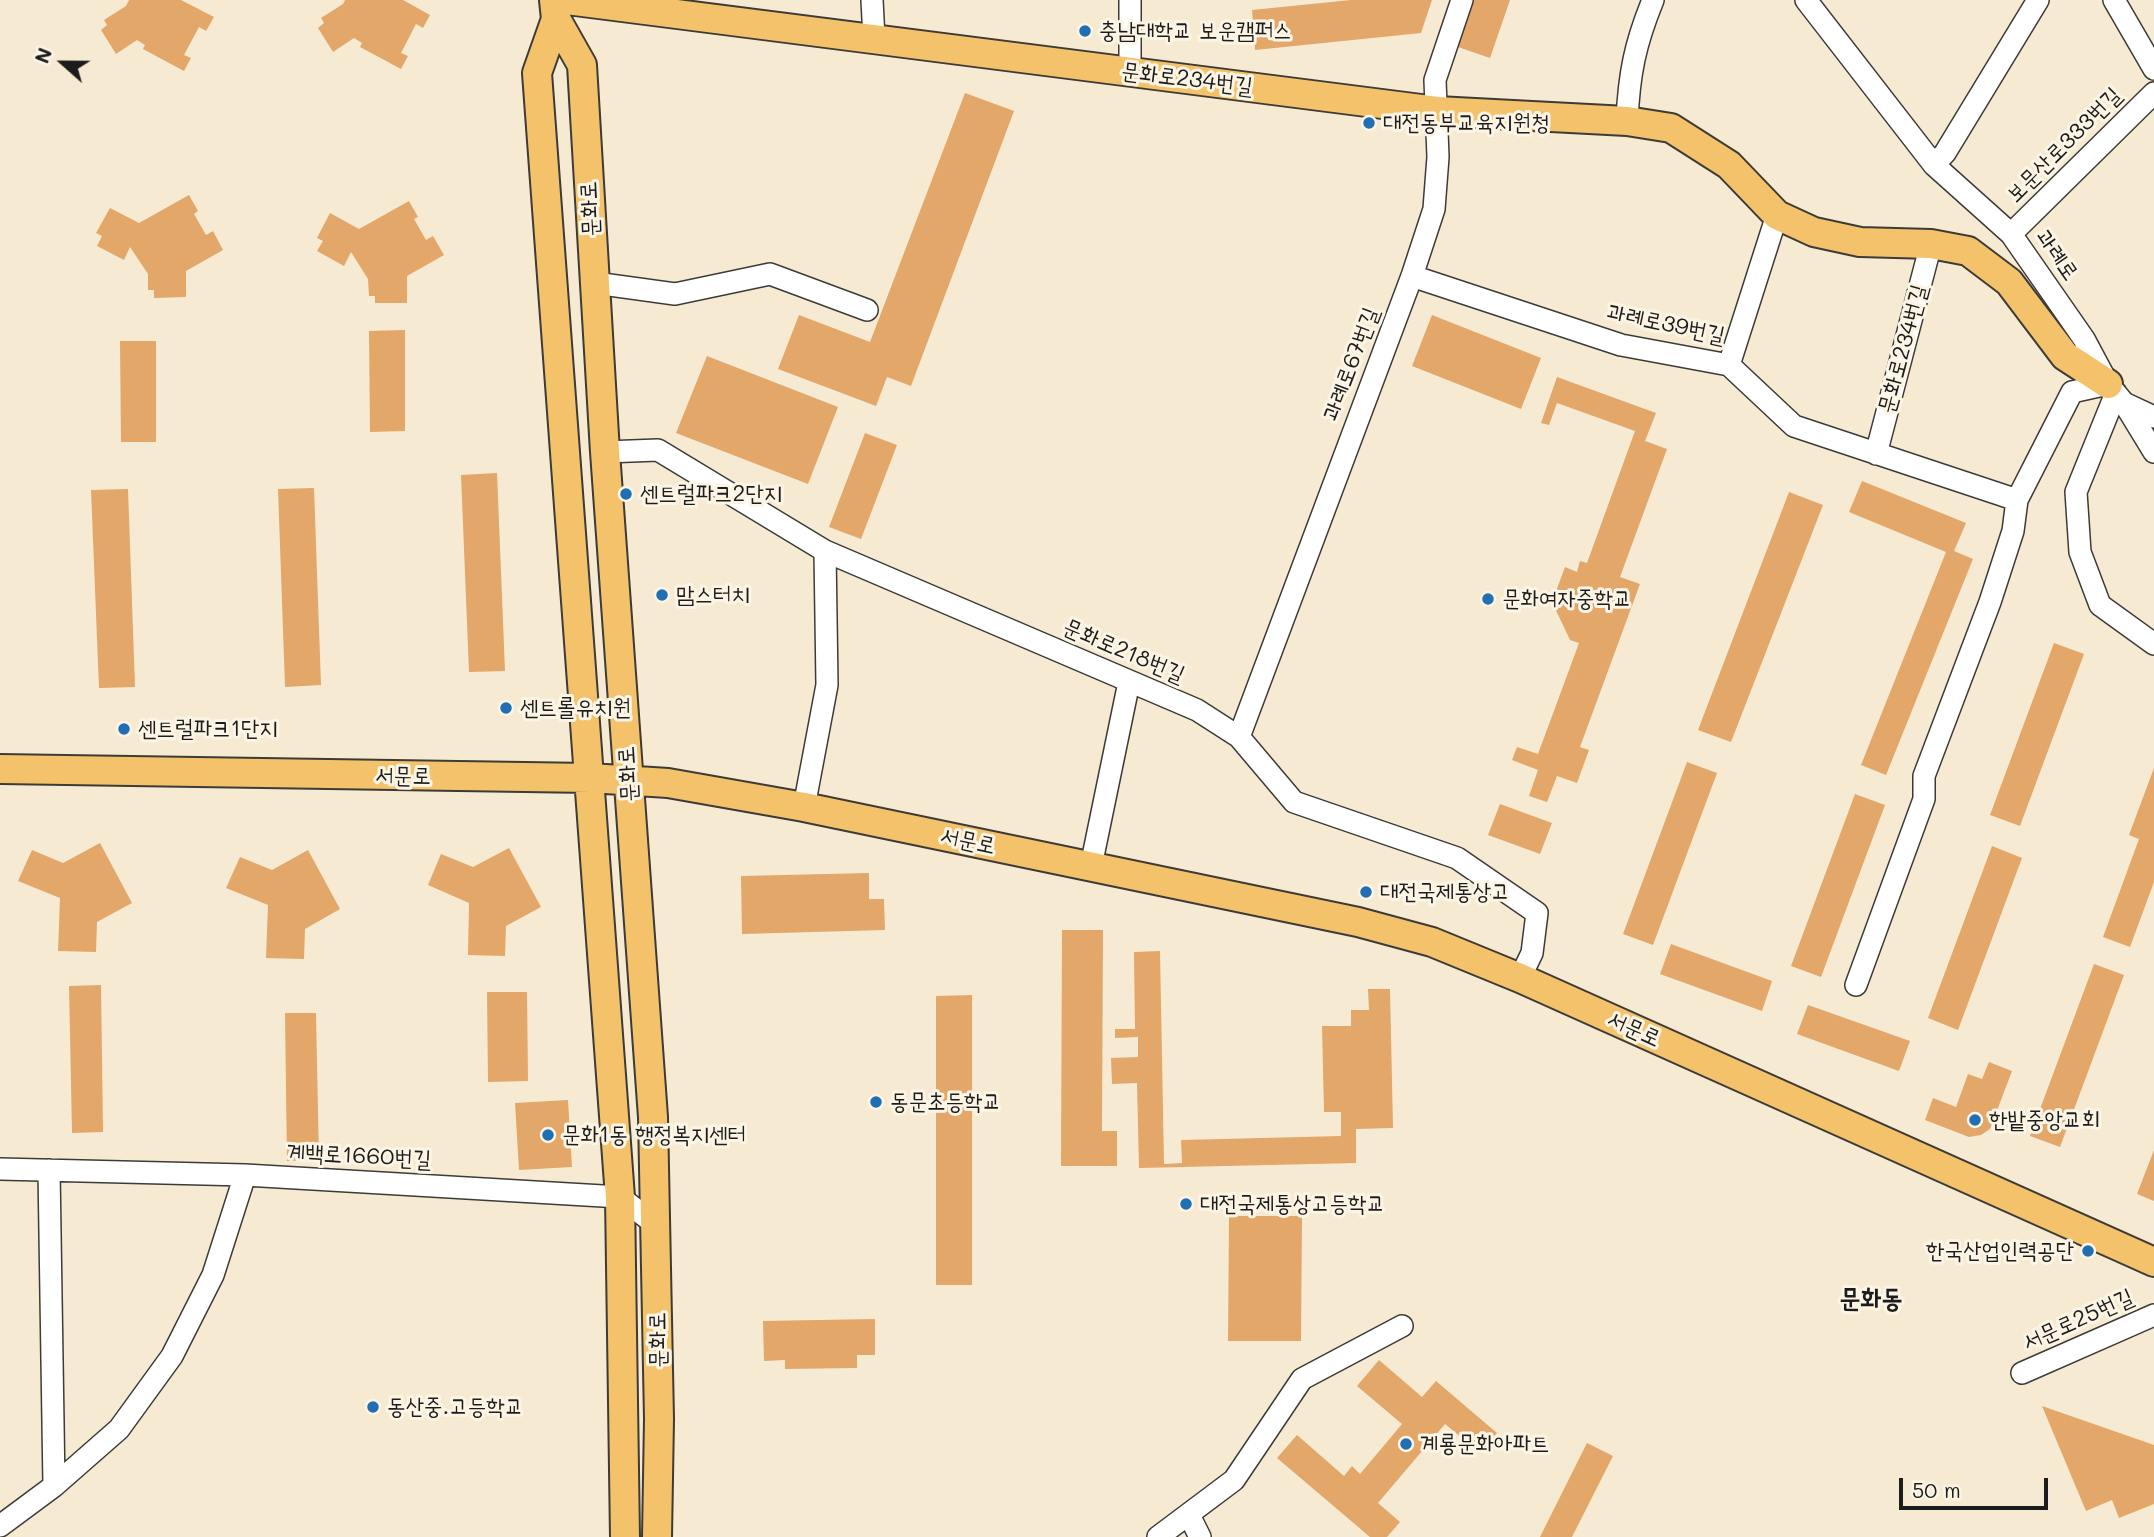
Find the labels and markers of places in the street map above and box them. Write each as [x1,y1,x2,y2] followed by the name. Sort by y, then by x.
[1099,17,1291,45] place label: 충남대학교 보운캠퍼스
[1077,23,1093,39] marker: 충남대학교 보운캠퍼스
[1383,109,1550,137] place label: 대전동부교육지원청
[1361,115,1377,131] marker: 대전동부교육지원청
[640,480,782,508] place label: 센트럴파크2단지
[618,486,634,502] marker: 센트럴파크2단지
[676,581,750,609] place label: 맘스터치
[1502,585,1632,613] place label: 문화여자중학교
[654,587,670,603] marker: 맘스터치
[1480,591,1496,607] marker: 문화여자중학교
[520,694,631,722] place label: 센트롤유치원
[498,700,514,716] marker: 센트롤유치원
[138,715,278,743] place label: 센트럴파크1단지
[116,721,132,737] marker: 센트럴파크1단지
[1380,878,1510,906] place label: 대전국제통상고
[1358,884,1374,900] marker: 대전국제통상고
[890,1088,1001,1116] place label: 동문초등학교
[868,1094,884,1110] marker: 동문초등학교
[1989,1106,2100,1134] place label: 한밭중앙교회
[1967,1112,1983,1128] marker: 한밭중앙교회
[562,1121,746,1149] place label: 문화1동 행정복지센터
[540,1127,556,1143] marker: 문화1동 행정복지센터
[1200,1190,1385,1218] place label: 대전국제통상고등학교
[1178,1196,1194,1212] marker: 대전국제통상고등학교
[1926,1237,2074,1265] place label: 한국산업인력공단
[2080,1243,2096,1259] marker: 한국산업인력공단
[387,1393,523,1421] place label: 동산중.고등학교
[365,1399,381,1415] marker: 동산중.고등학교
[1420,1430,1550,1458] place label: 계룡문화아파트
[1398,1436,1414,1452] marker: 계룡문화아파트

